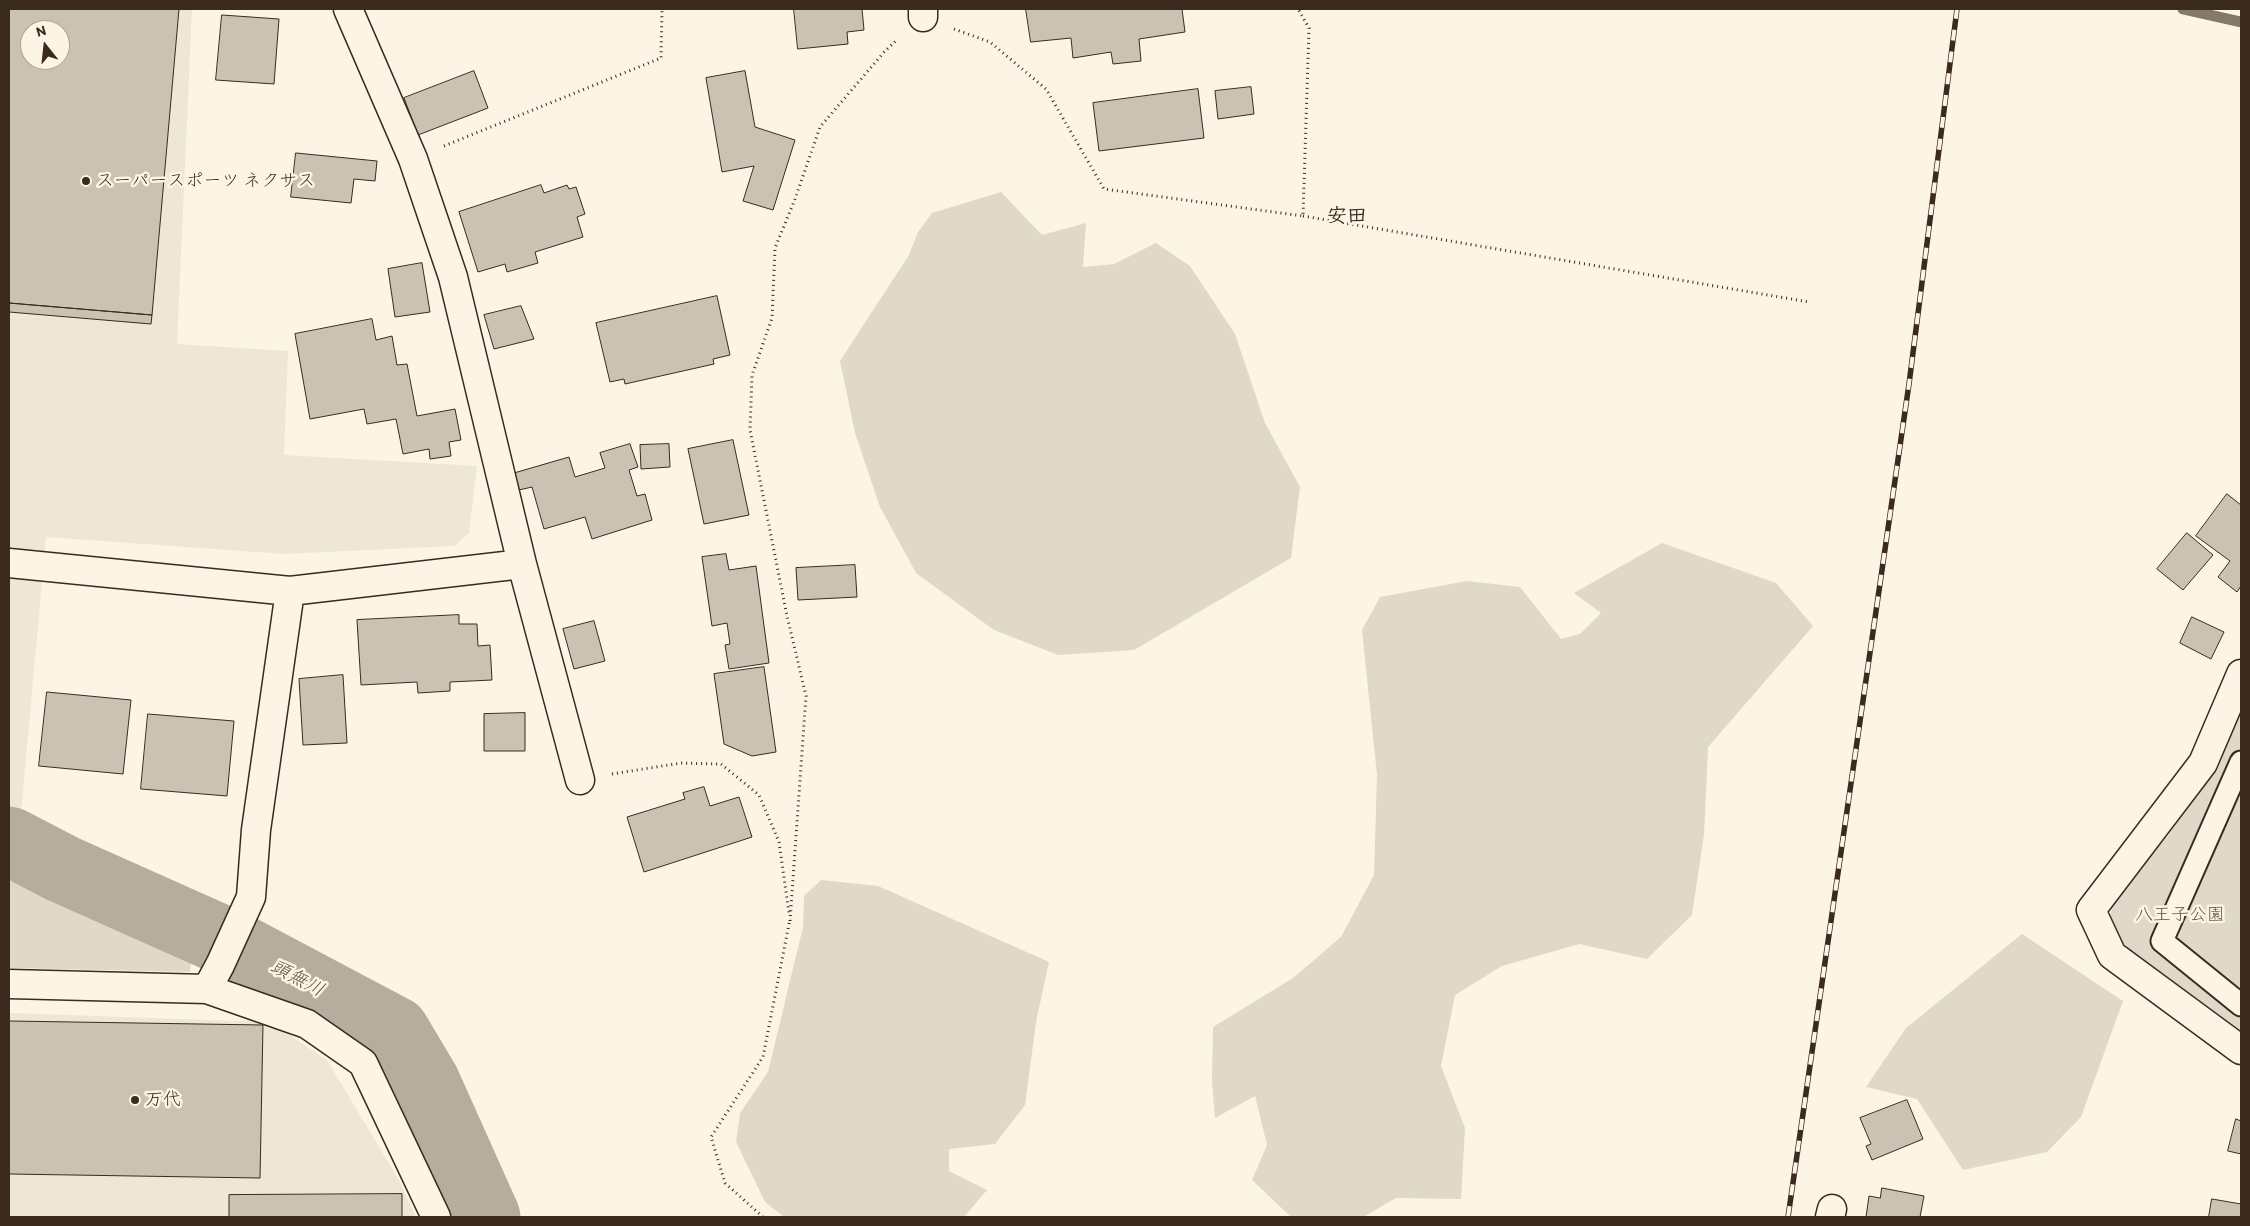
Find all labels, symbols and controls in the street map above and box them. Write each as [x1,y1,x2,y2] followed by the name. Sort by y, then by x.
[20,20,70,70] north arrow
[34,22,48,41] text: N
[96,170,315,192] place label: スーパースポーツ ネクサス
[80,175,92,187] marker: スーパースポーツ ネクサス
[1327,205,1367,229] district label: 安田
[2135,904,2225,926] park label: 八王子公園
[266,956,328,1002] water label: 頭無川
[145,1089,181,1111] place label: 万代
[129,1094,141,1106] marker: 万代

